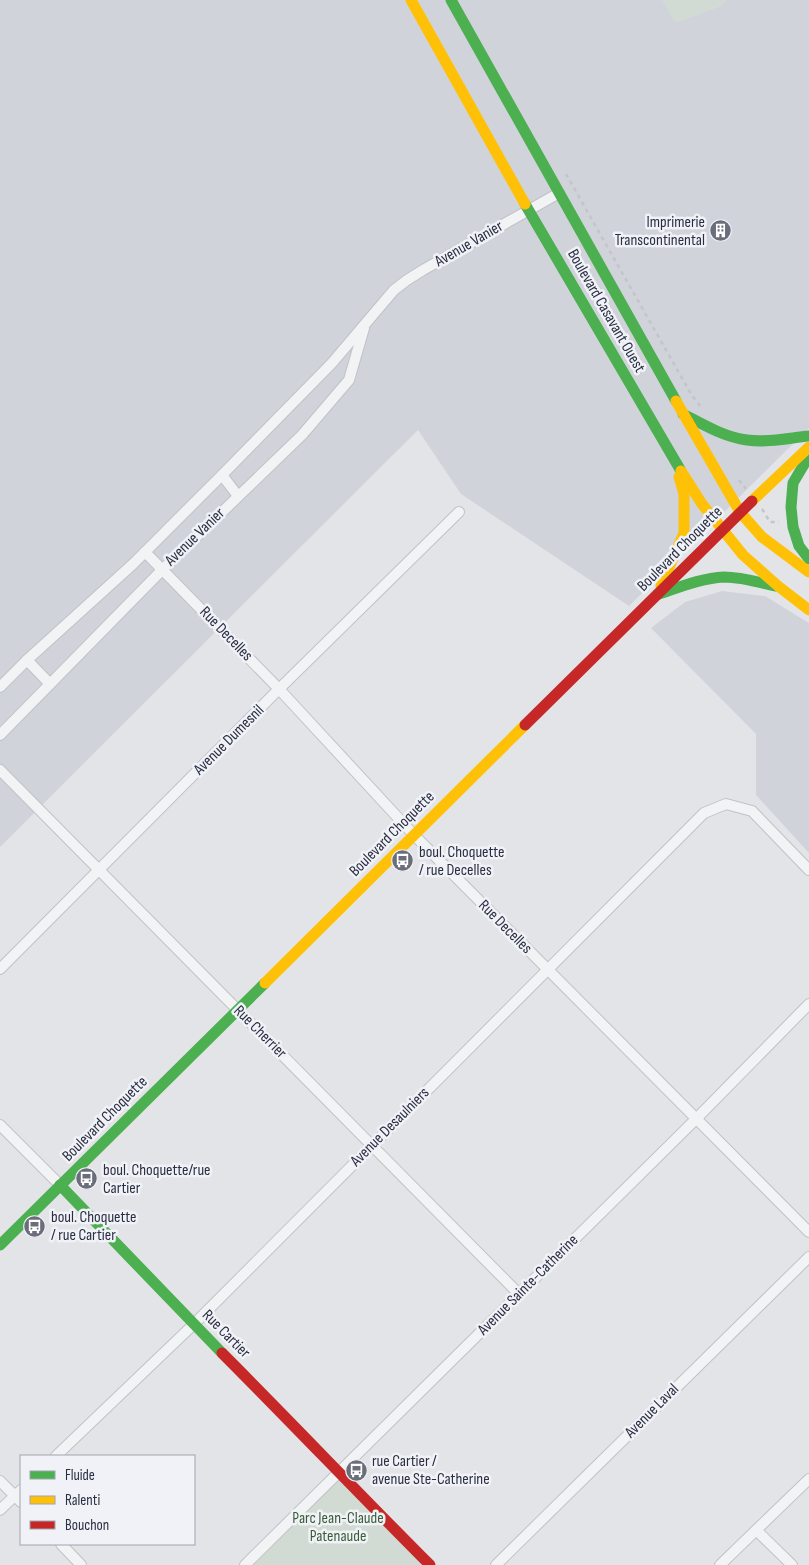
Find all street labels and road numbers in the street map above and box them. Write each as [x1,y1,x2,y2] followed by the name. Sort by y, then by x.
[431,217,507,272] street label: Avenue Vanier
[563,246,649,376] street label: Boulevard Casavant Ouest
[634,503,726,595] street label: Boulevard Choquette
[161,504,229,571] street label: Avenue Vanier
[195,603,257,665] street label: Rue Decelles
[189,701,268,780] street label: Avenue Dumesnil
[346,788,438,880] street label: Boulevard Choquette
[474,896,536,958] street label: Rue Decelles
[229,1001,291,1063] street label: Rue Cherrier
[59,1073,151,1165] street label: Boulevard Choquette
[346,1083,434,1171] street label: Avenue Desaulniers
[473,1231,582,1340] street label: Avenue Sainte-Catherine
[198,1306,254,1362] street label: Rue Cartier
[620,1380,683,1443] street label: Avenue Laval

